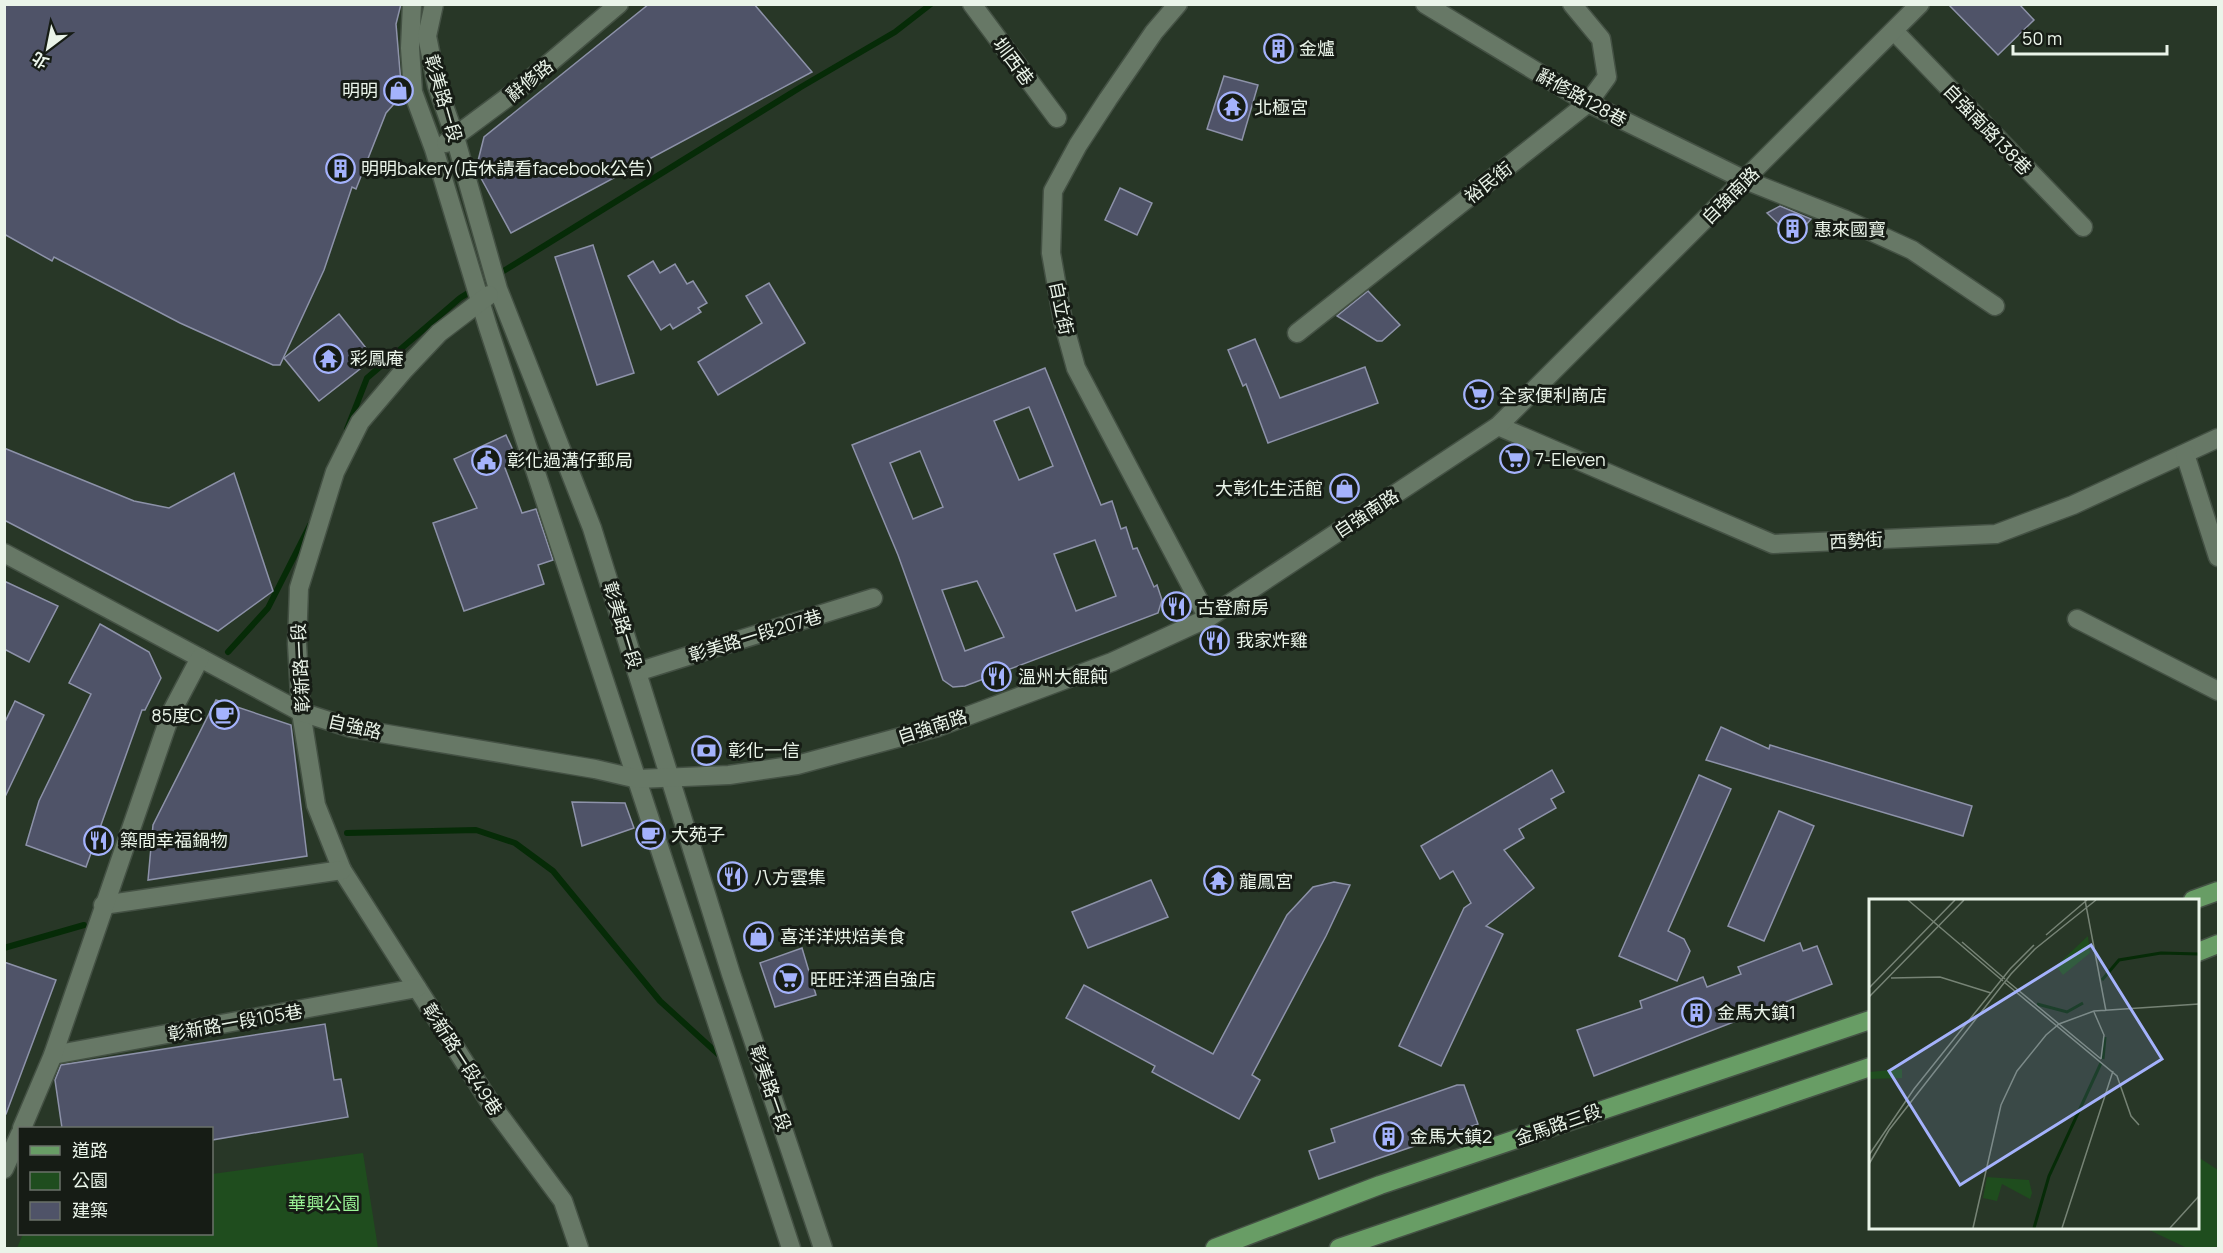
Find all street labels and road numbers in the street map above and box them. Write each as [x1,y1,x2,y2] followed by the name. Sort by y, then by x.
[988,32,1040,90] street label: 圳西巷
[420,51,468,145] street label: 彰美路一段
[500,54,558,106] street label: 辭修路
[1533,62,1631,132] street label: 辭修路128巷
[1939,78,2037,180] street label: 自強南路138巷
[1459,156,1517,208] street label: 裕民街
[1696,161,1764,229] street label: 自強南路
[1045,279,1079,337] street label: 自立街
[1329,483,1403,543] street label: 自強南路
[1828,527,1884,553] street label: 西勢街
[598,578,648,672] street label: 彰美路一段
[685,603,825,667] street label: 彰美路一段207巷
[286,622,314,714] street label: 彰新路一段
[894,703,970,749] street label: 自強南路
[326,708,384,744] street label: 自強路
[166,998,304,1046] street label: 彰新路一段105巷
[418,998,508,1120] street label: 彰新路一段49巷
[745,1042,797,1134] street label: 彰美路一段
[1512,1098,1604,1150] street label: 金馬路三段

